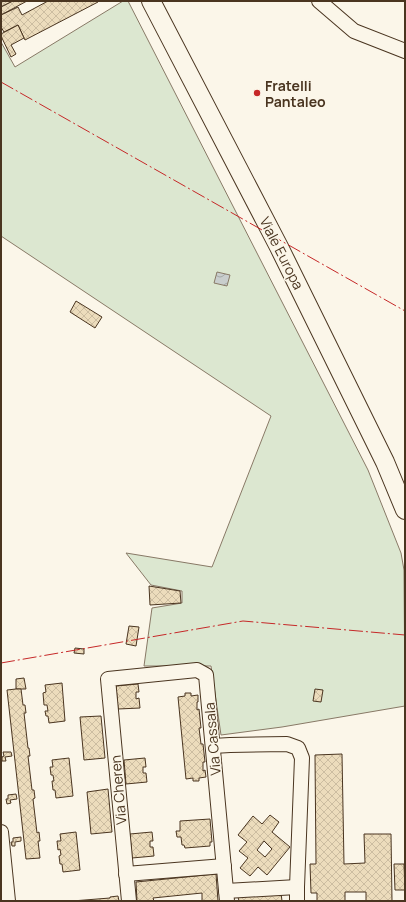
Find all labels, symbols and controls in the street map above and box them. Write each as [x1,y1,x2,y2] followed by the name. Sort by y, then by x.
[265,76,326,111] place label: Fratelli Pantaleo
[252,88,262,98] marker: Fratelli Pantaleo
[256,213,308,293] street label: Viale Europa
[199,702,225,776] street label: Via Cassala
[105,754,131,826] street label: Via Cheren

